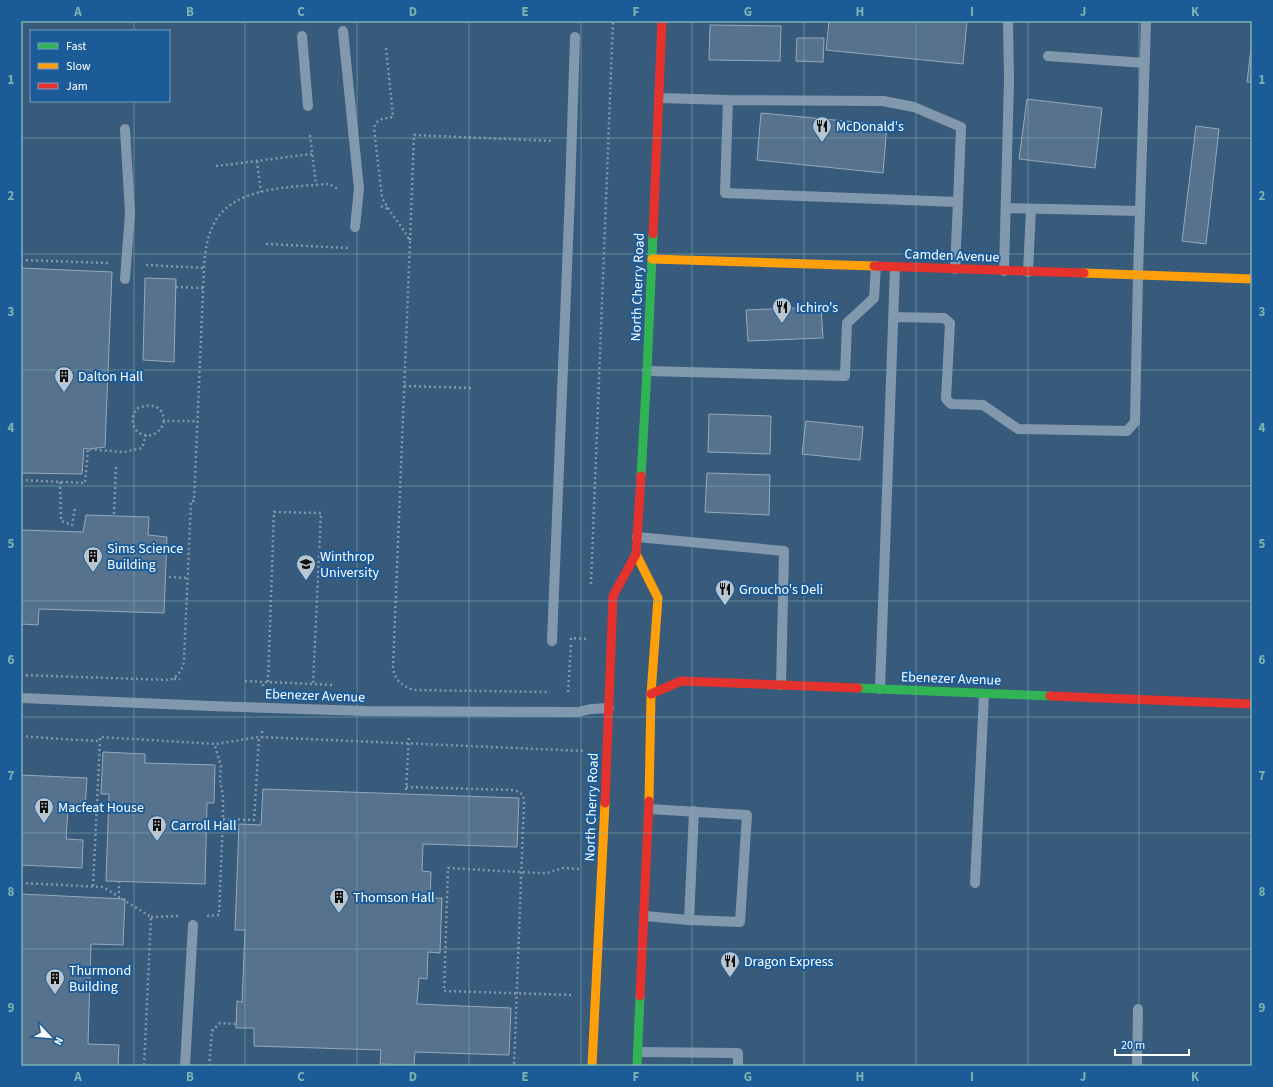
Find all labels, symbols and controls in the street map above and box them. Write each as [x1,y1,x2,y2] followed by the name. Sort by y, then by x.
[73,3,82,21] text: A
[186,3,194,21] text: B
[297,3,305,21] text: C
[409,3,417,21] text: D
[521,3,529,21] text: E
[633,3,640,21] text: F
[744,3,752,21] text: G
[856,3,864,21] text: H
[970,3,974,21] text: I
[1080,3,1086,21] text: J
[1191,3,1200,21] text: K
[30,30,170,102] legend
[66,38,86,55] text: Fast
[66,58,91,75] text: Slow
[8,71,15,89] text: 1
[1259,71,1266,89] text: 1
[66,78,88,95] text: Jam
[811,115,833,143] restaurant icon: McDonald's
[836,117,904,137] place label: McDonald's
[8,187,15,205] text: 2
[1259,187,1266,205] text: 2
[626,232,650,342] street label: North Cherry Road
[904,244,1000,268] street label: Camden Avenue
[771,296,793,324] restaurant icon: Ichiro's
[796,298,838,318] place label: Ichiro's
[8,303,15,321] text: 3
[1259,303,1266,321] text: 3
[53,365,75,393] building icon: Dalton Hall
[78,367,144,387] place label: Dalton Hall
[8,419,15,437] text: 4
[1259,419,1266,437] text: 4
[8,535,15,553] text: 5
[1259,535,1266,553] text: 5
[107,539,183,575] place label: Sims Science Building
[82,545,104,573] building icon: Sims Science Building
[320,547,379,583] place label: Winthrop University
[295,553,317,581] school or university icon: Winthrop University
[714,578,736,606] restaurant icon: Groucho's Deli
[739,580,823,600] place label: Groucho's Deli
[8,651,15,669] text: 6
[1259,651,1266,669] text: 6
[901,667,1001,691] street label: Ebenezer Avenue
[265,684,365,708] street label: Ebenezer Avenue
[580,752,604,862] street label: North Cherry Road
[8,767,15,785] text: 7
[1259,767,1266,785] text: 7
[33,796,55,824] building icon: Macfeat House
[58,798,144,818] place label: Macfeat House
[146,814,168,842] building icon: Carroll Hall
[171,816,237,836] place label: Carroll Hall
[8,883,15,901] text: 8
[1259,883,1266,901] text: 8
[328,886,350,914] building icon: Thomson Hall
[353,888,435,908] place label: Thomson Hall
[719,950,741,978] restaurant icon: Dragon Express
[744,952,834,972] place label: Dragon Express
[69,961,131,997] place label: Thurmond Building
[44,967,66,995] building icon: Thurmond Building
[8,999,15,1017] text: 9
[1259,999,1266,1017] text: 9
[30,1017,70,1057] north arrow
[1115,1031,1189,1057] scale bar
[50,1035,67,1048] text: N
[1121,1037,1145,1054] text: 20 m
[73,1068,82,1086] text: A
[186,1068,194,1086] text: B
[297,1068,305,1086] text: C
[409,1068,417,1086] text: D
[521,1068,529,1086] text: E
[633,1068,640,1086] text: F
[744,1068,752,1086] text: G
[856,1068,864,1086] text: H
[970,1068,974,1086] text: I
[1080,1068,1086,1086] text: J
[1191,1068,1200,1086] text: K

